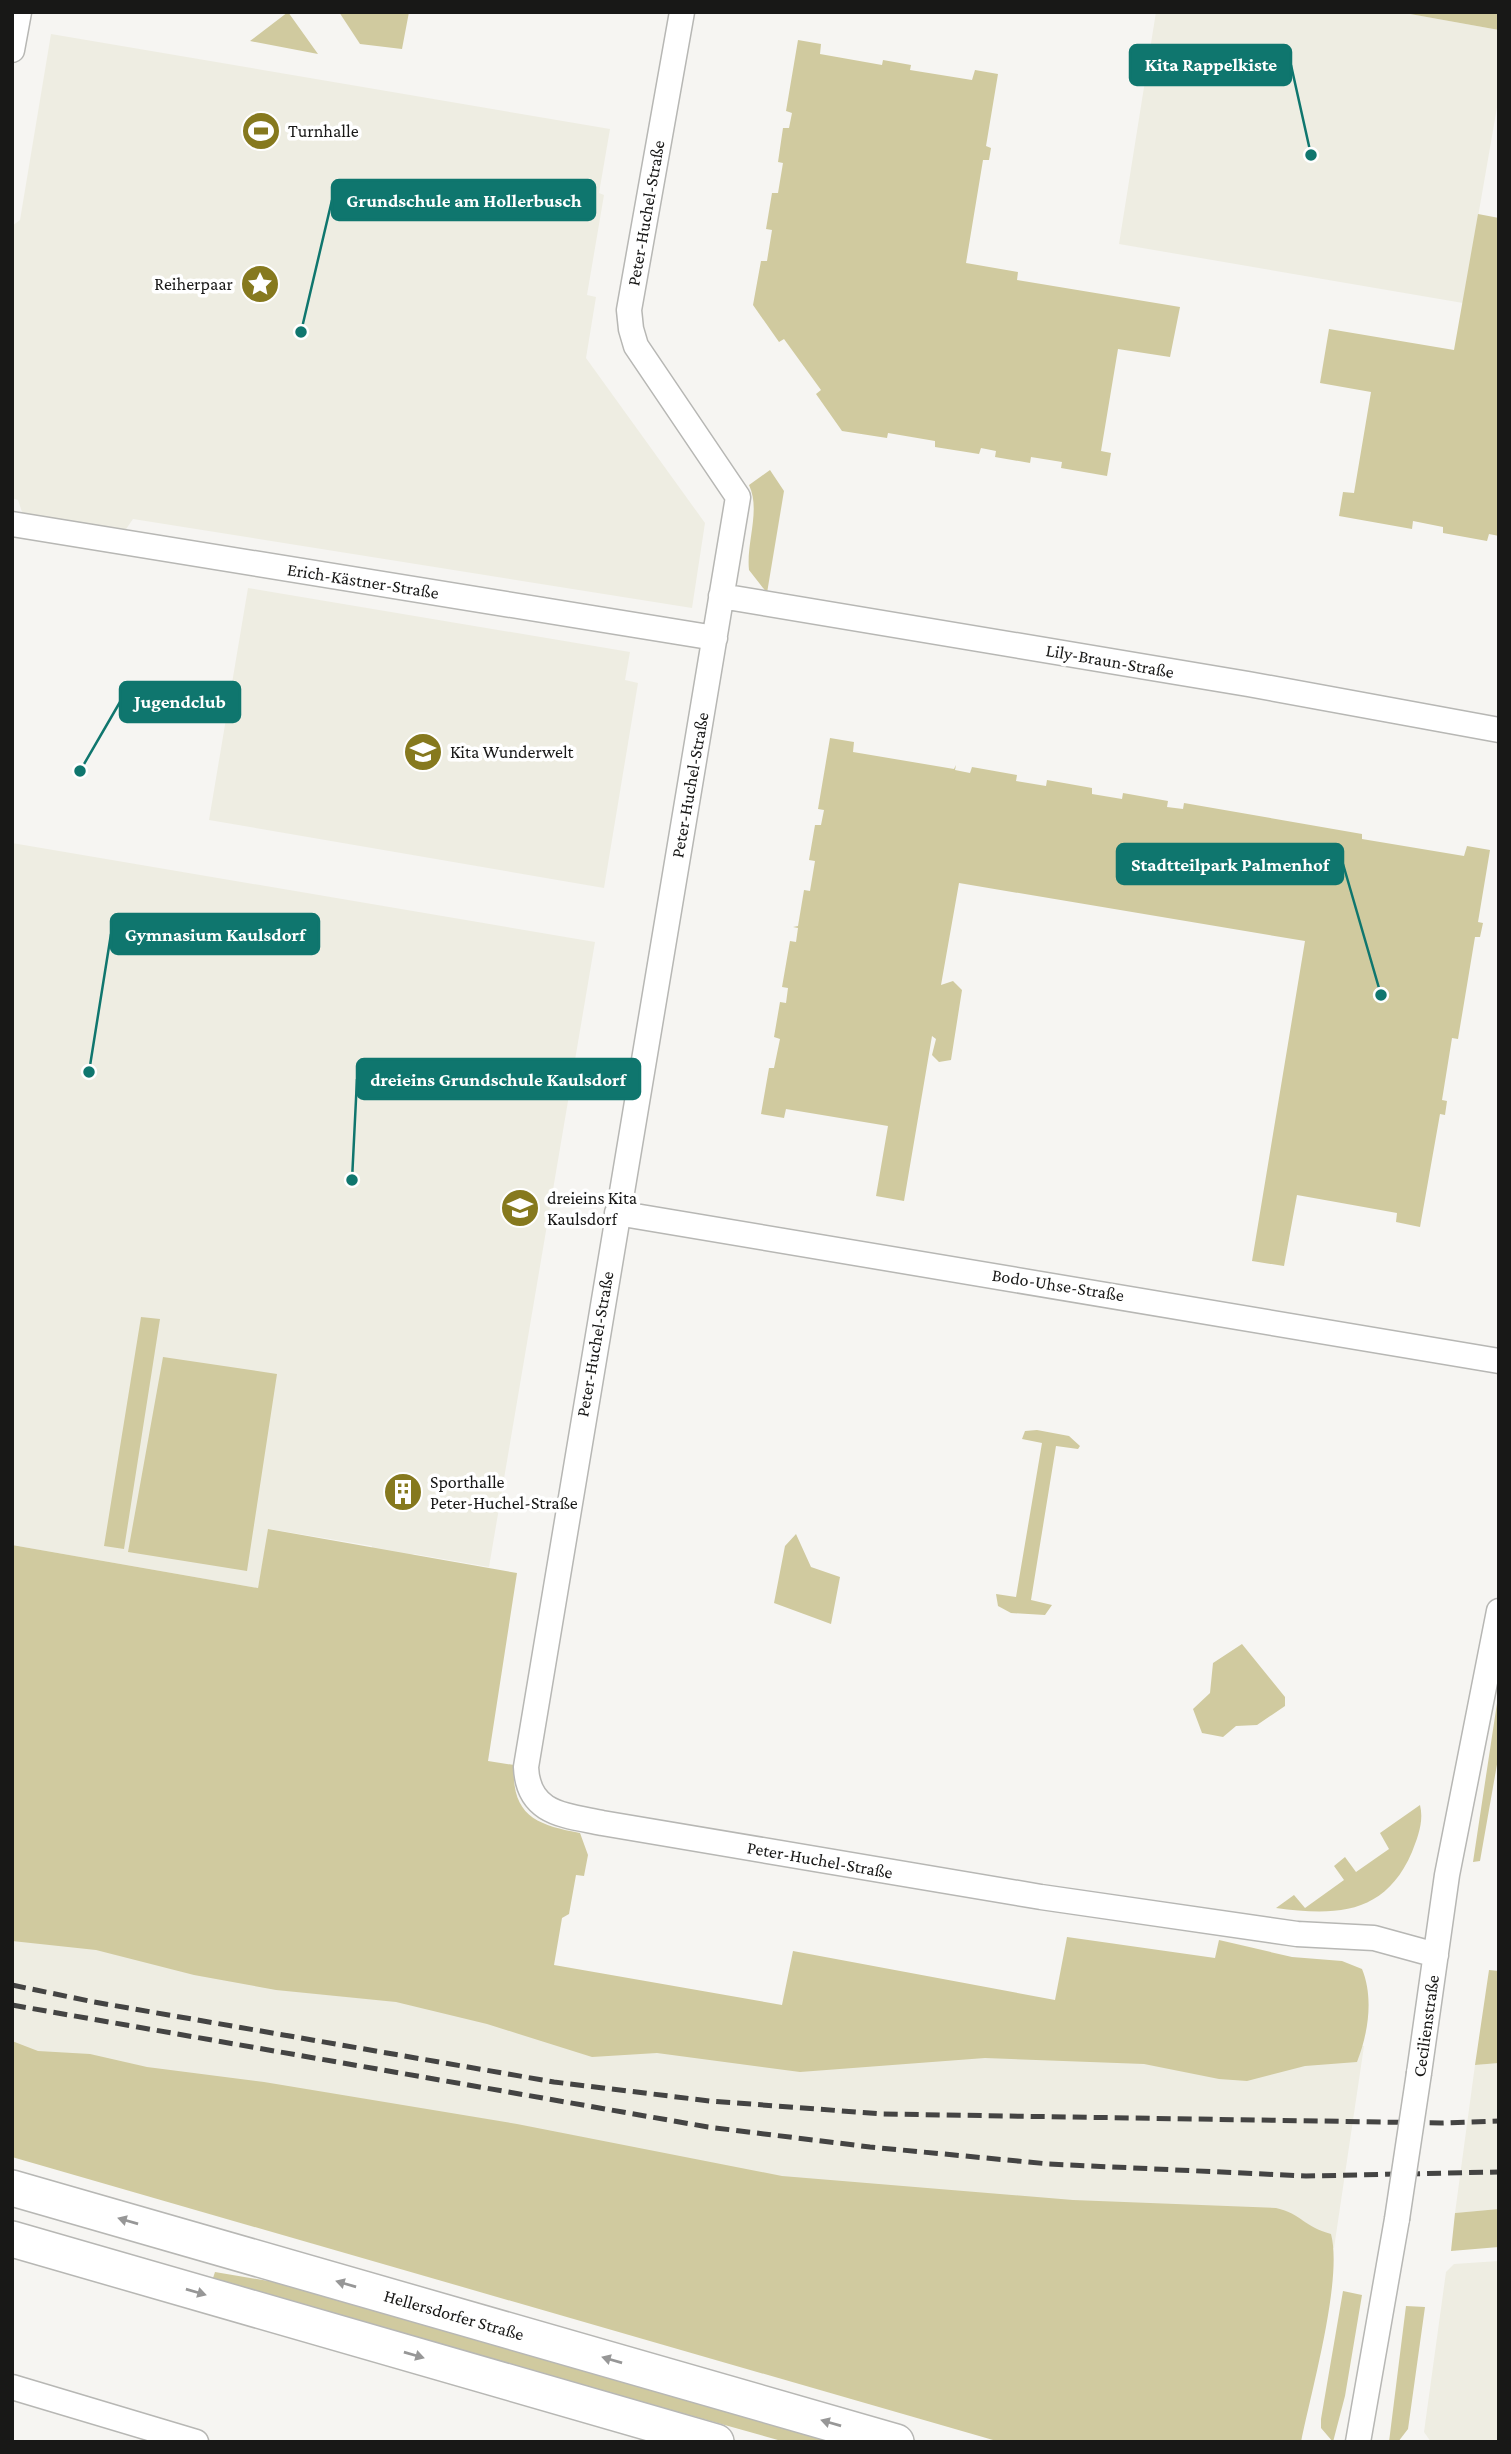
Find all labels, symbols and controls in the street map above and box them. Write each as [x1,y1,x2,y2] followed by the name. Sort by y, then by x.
[1130,45,1291,85] callout: Kita Rappelkiste
[1145,54,1277,75] text: Kita Rappelkiste
[240,110,282,152] sports icon: Turnhalle
[288,121,359,141] place label: Turnhalle
[623,139,669,287] street label: Peter-Huchel-Straße
[332,180,595,220] callout: Grundschule am Hollerbusch
[346,190,582,211] text: Grundschule am Hollerbusch
[239,263,281,305] place icon: Reiherpaar
[154,274,234,294] place label: Reiherpaar
[286,559,440,603] street label: Erich-Kästner-Straße
[1044,640,1176,682] street label: Lily-Braun-Straße
[120,682,240,722] callout: Jugendclub
[132,691,226,712] text: Jugendclub
[667,711,713,859] street label: Peter-Huchel-Straße
[402,731,444,773] school or university icon: Kita Wunderwelt
[450,742,575,762] place label: Kita Wunderwelt
[1117,844,1343,884] callout: Stadtteilpark Palmenhof
[1131,854,1331,875] text: Stadtteilpark Palmenhof
[111,914,319,954] callout: Gymnasium Kaulsdorf
[125,924,307,945] text: Gymnasium Kaulsdorf
[357,1059,640,1099] callout: dreieins Grundschule Kaulsdorf
[370,1069,628,1090] text: dreieins Grundschule Kaulsdorf
[499,1187,541,1229] school or university icon: dreieins Kita Kaulsdorf
[547,1188,637,1229] place label: dreieins Kita Kaulsdorf
[991,1265,1126,1305] street label: Bodo-Uhse-Straße
[572,1270,618,1418] street label: Peter-Huchel-Straße
[382,1471,424,1513] building icon: Sporthalle Peter-Huchel-Straße
[430,1472,578,1513] place label: Sporthalle Peter-Huchel-Straße
[746,1837,894,1883] street label: Peter-Huchel-Straße
[1409,1974,1443,2078] street label: Cecilienstraße
[116,2215,138,2226] one-way arrow
[336,2278,357,2288] one-way arrow
[382,2285,526,2345] street label: Hellersdorfer Straße
[185,2287,207,2298] one-way arrow
[404,2350,425,2360] one-way arrow
[601,2355,622,2365] one-way arrow
[820,2417,842,2428] one-way arrow

